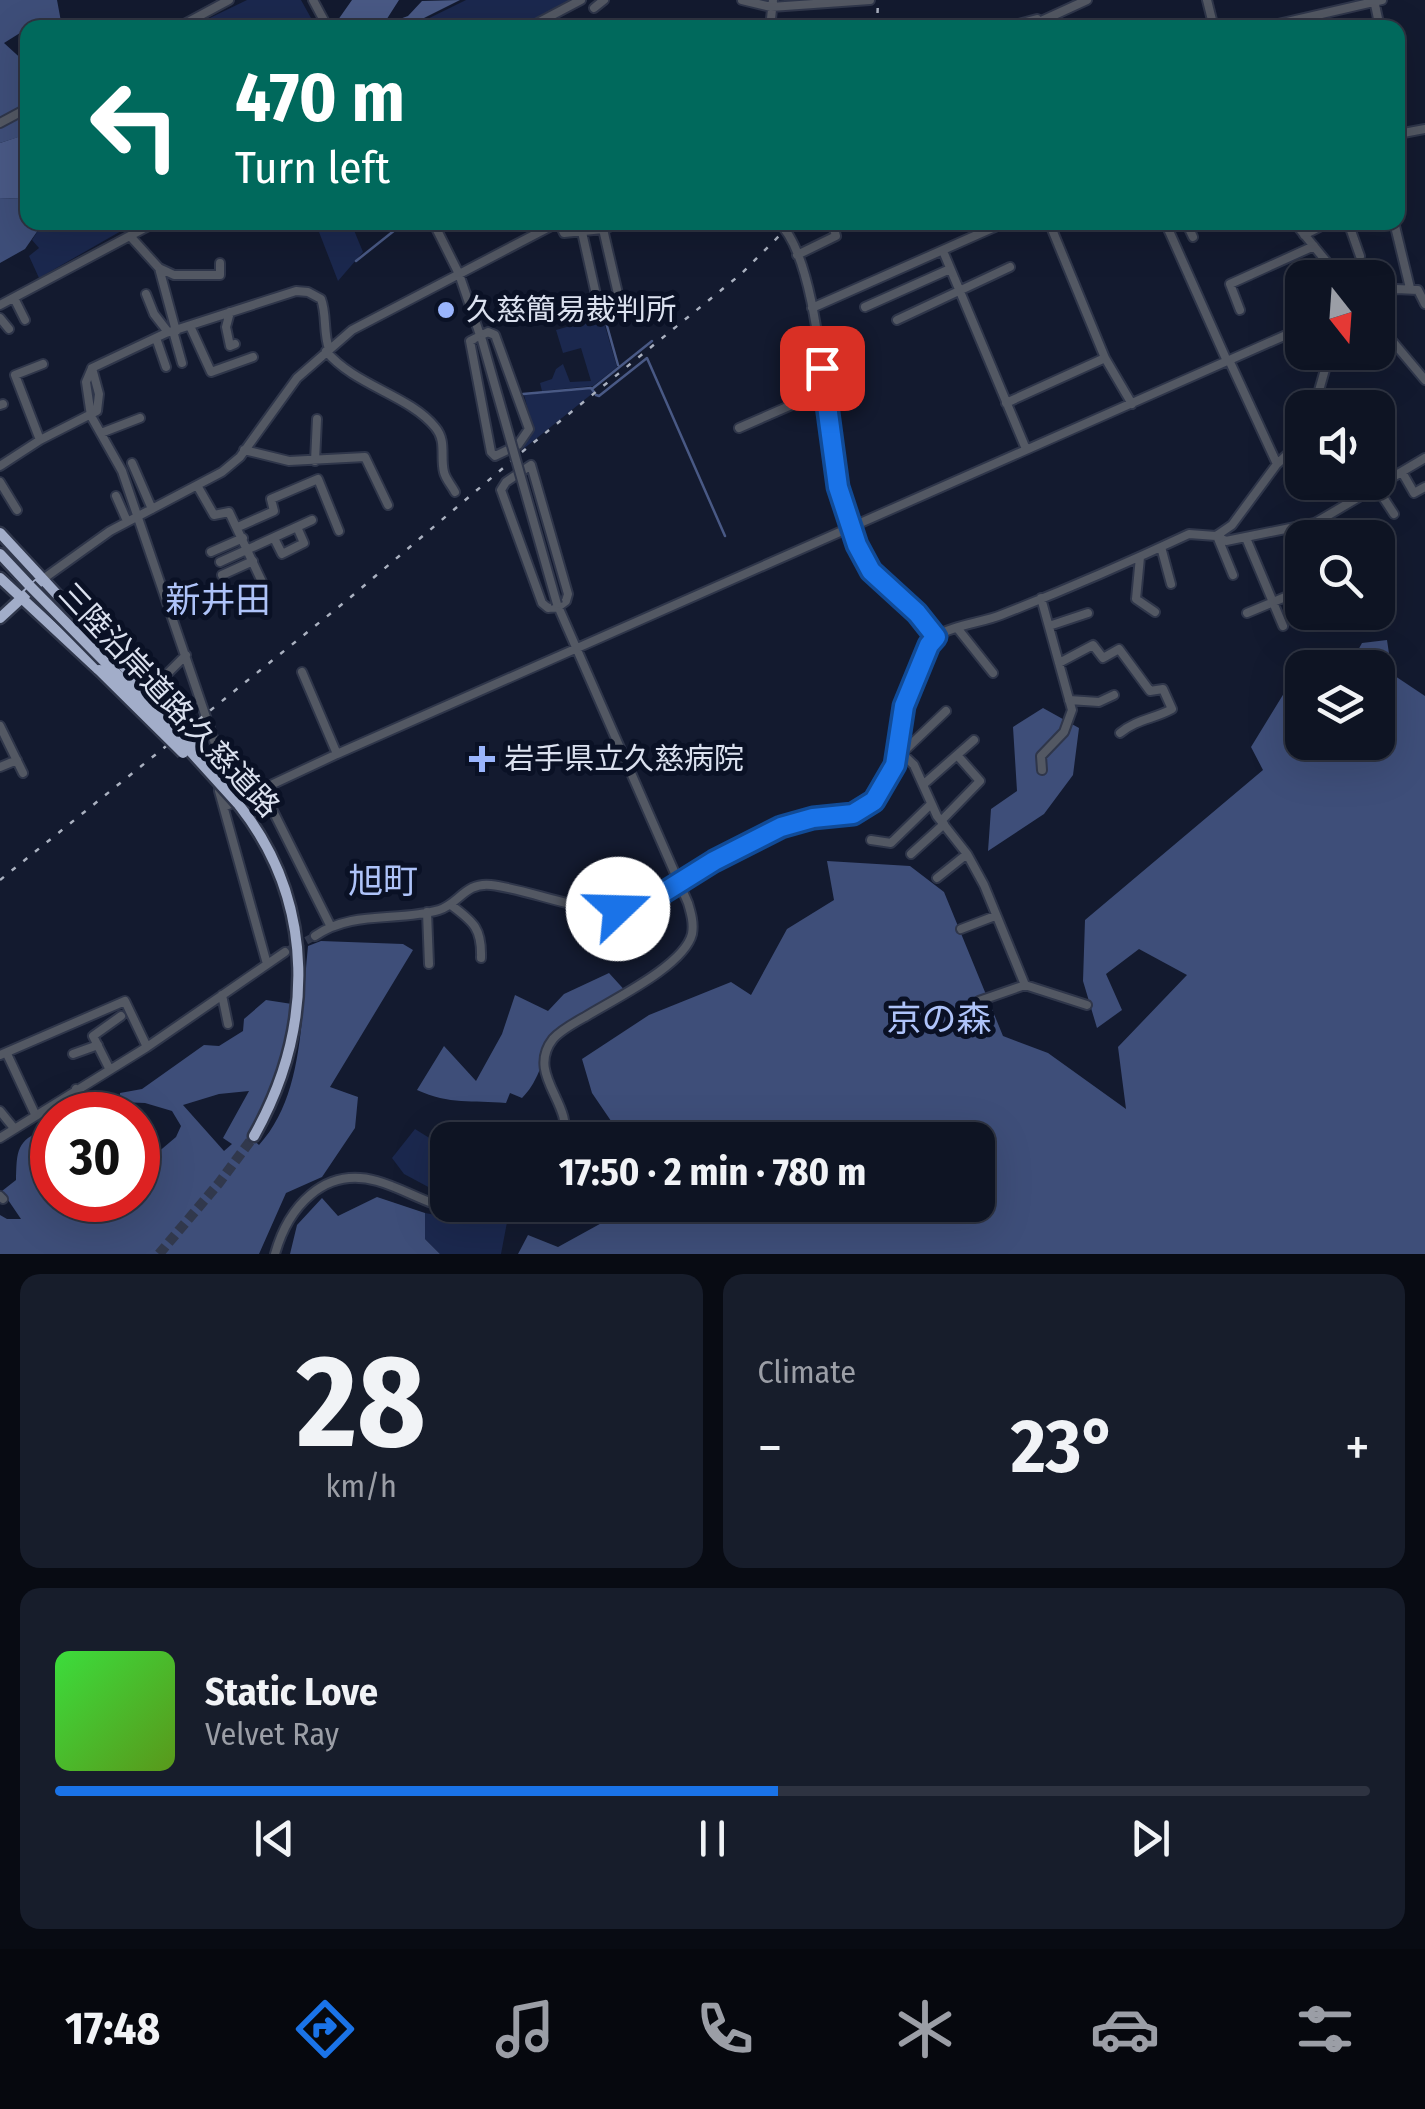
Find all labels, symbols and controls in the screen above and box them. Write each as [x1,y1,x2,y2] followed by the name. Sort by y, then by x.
[235,56,405,140] text: 470 m
[70,60,200,190] icon: left
[235,141,390,195] text: Turn left
[1285,260,1395,370] north arrow
[1285,260,1395,760] map controls
[466,292,676,328] place label: 久慈簡易裁判所
[435,299,457,321] marker: 久慈簡易裁判所
[780,326,865,411] pin
[795,341,850,396] icon: arrive
[1285,390,1395,500] button: sound
[1285,520,1395,630] button: search
[51,576,287,824] street label: 三陸沿岸道路;久慈道路
[165,579,271,621] district label: 新井田
[1285,650,1395,760] button: layers
[504,741,744,777] place label: 岩手県立久慈病院
[469,746,495,772] marker: 岩手県立久慈病院
[566,857,670,961] position arrow
[348,860,418,902] district label: 旭町
[886,998,992,1040] district label: 京の森
[30,1092,160,1222] speed limit sign: 30
[559,1149,866,1195] text: 17:50 · 2 min · 780 m
[297,1324,426,1480] text: 28
[758,1353,856,1391] text: Climate
[1011,1402,1116,1492] text: 23°
[758,1415,782,1481] text: −
[1345,1415,1370,1481] text: +
[326,1467,397,1505] text: km/h
[205,1669,378,1715] text: Static Love
[205,1715,339,1753] text: Velvet Ray
[247,1811,302,1866] icon: previous
[685,1811,740,1866] icon: pause
[1123,1811,1178,1866] icon: next
[290,1994,360,2064] icon: directions
[490,1994,560,2064] icon: music
[690,1994,760,2064] icon: phone
[890,1994,960,2064] icon: climate
[1090,1994,1160,2064] icon: car
[1290,1994,1360,2064] icon: filters
[65,2002,160,2056] text: 17:48

